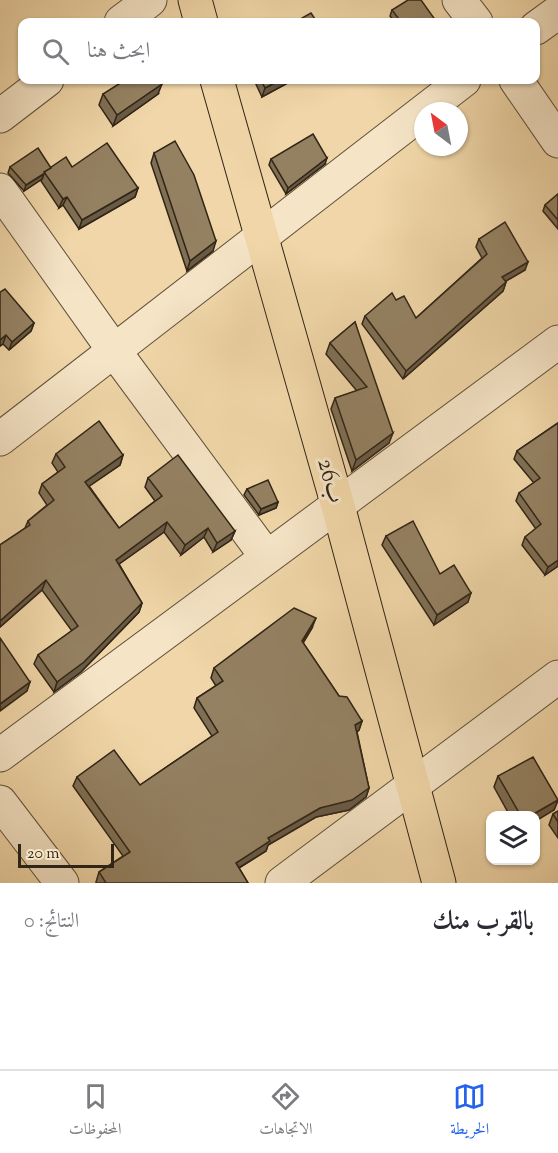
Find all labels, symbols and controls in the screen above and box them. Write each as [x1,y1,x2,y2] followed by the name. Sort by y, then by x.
[18,18,540,84] search box
[39,35,72,68] icon: search
[87,36,150,68] text: ابحث هنا
[414,102,468,156] north arrow
[307,454,353,508] street label: 26ب
[486,811,540,865] map controls
[486,811,540,865] button: layers
[18,841,114,868] scale bar
[27,843,60,866] text: 20 m
[432,904,534,941] text: بالقرب منك
[24,908,79,937] text: النتائج: 0
[69,1080,122,1144] tab: المحفوظات
[259,1080,313,1144] tab: الاتجاهات
[450,1080,489,1144] tab: الخريطة

